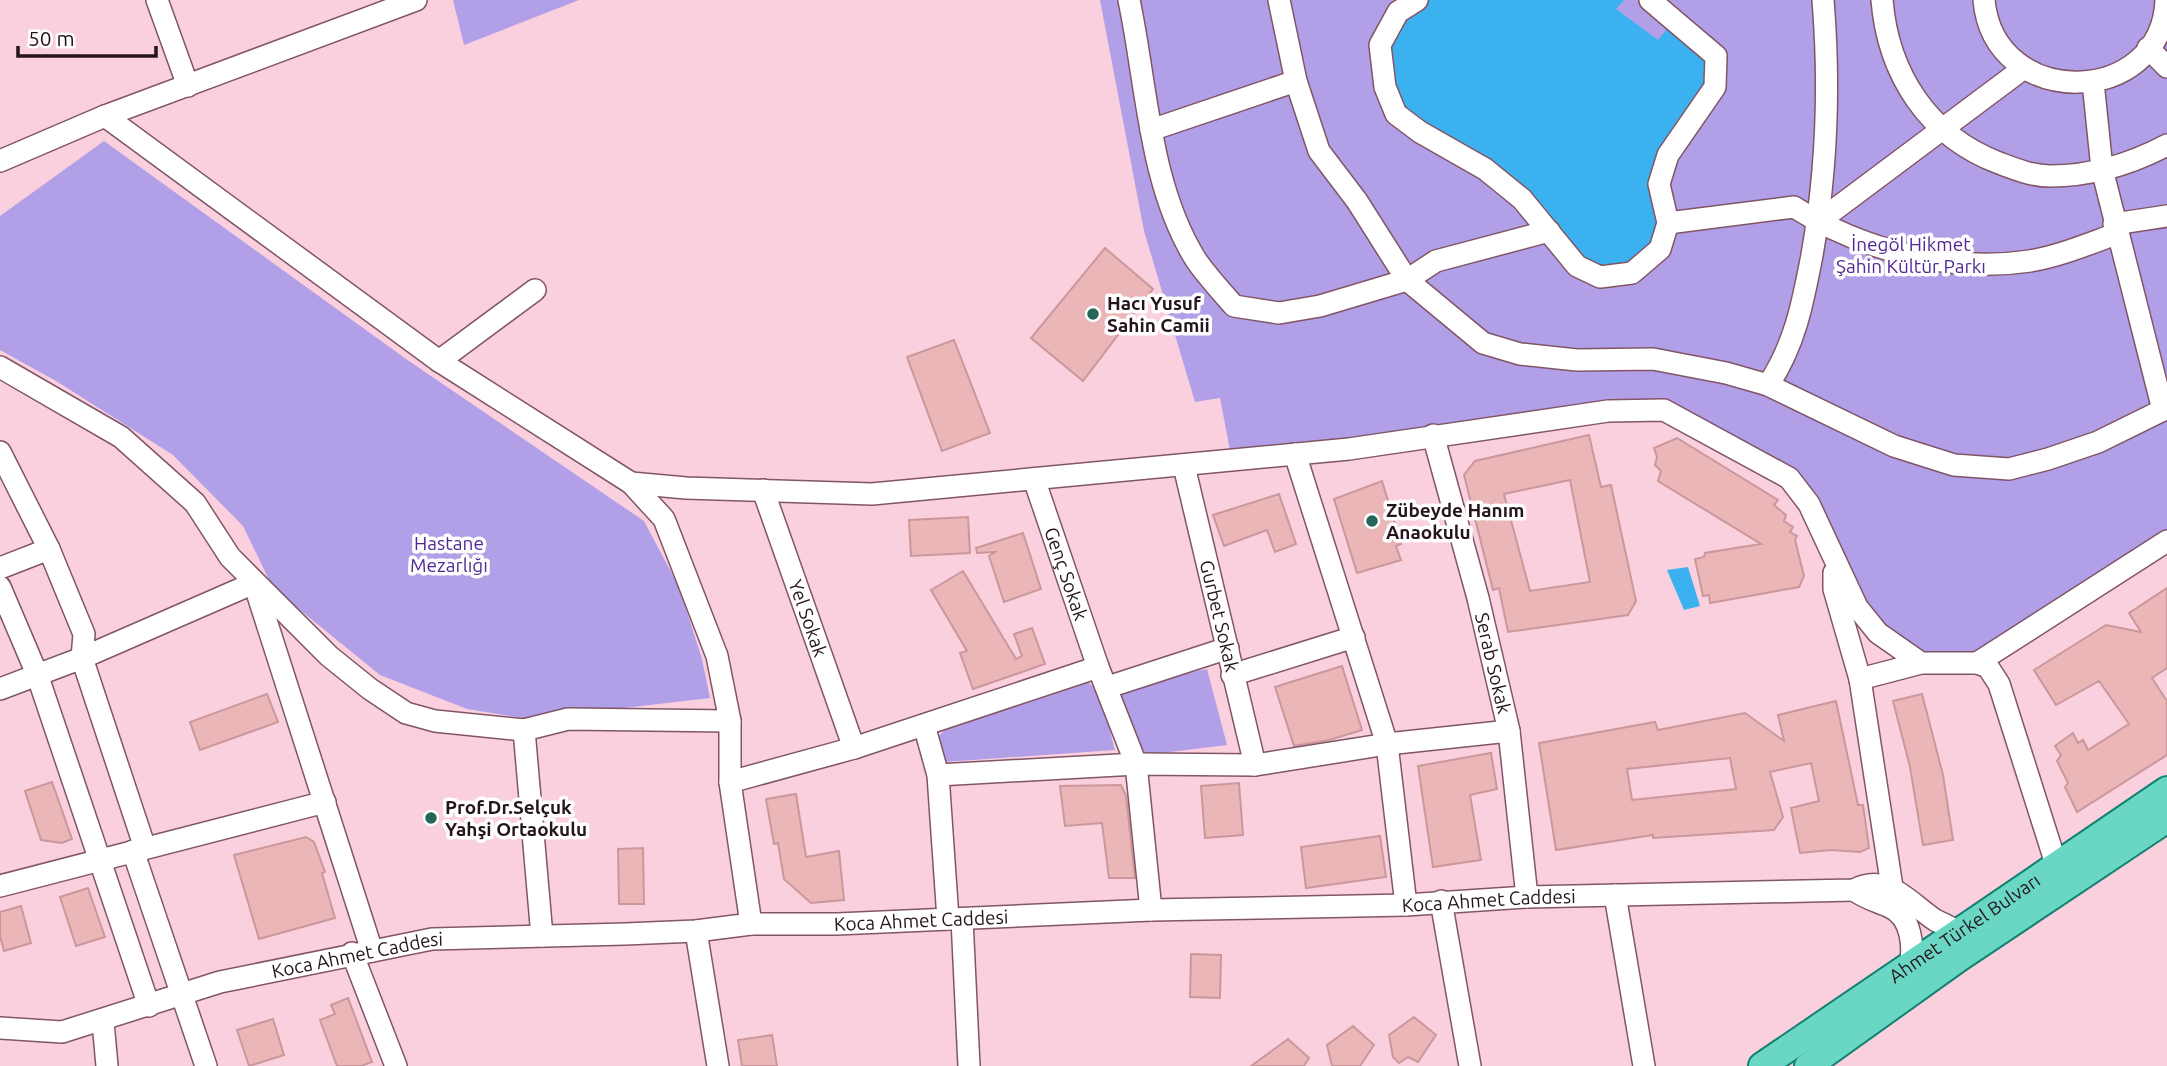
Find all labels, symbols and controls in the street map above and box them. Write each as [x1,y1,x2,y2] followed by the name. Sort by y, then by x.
[18,14,156,58] scale bar
[28,26,75,50] text: 50 m
[1836,233,1986,277] park label: İnegöl Hikmet Şahin Kültür Parkı
[1107,292,1210,336] place label: Hacı Yusuf Sahin Camii
[1085,306,1101,322] marker: Hacı Yusuf Sahin Camii
[1386,499,1524,543] place label: Zübeyde Hanım Anaokulu
[1364,513,1380,529] marker: Zübeyde Hanım Anaokulu
[1040,524,1092,624] street label: Genç Sokak
[410,532,488,576] park label: Hastane Mezarlığı
[1196,558,1244,674] street label: Gurbet Sokak
[785,577,832,660] street label: Yel Sokak
[1471,611,1516,716] street label: Serab Sokak
[445,796,587,840] place label: Prof.Dr.Selçuk Yahşi Ortaokulu
[423,810,439,826] marker: Prof.Dr.Selçuk Yahşi Ortaokulu
[1885,869,2044,987] street label: Ahmet Türkel Bulvarı
[1401,885,1576,916] street label: Koca Ahmet Caddesi
[834,905,1009,935] street label: Koca Ahmet Caddesi
[270,928,443,982] street label: Koca Ahmet Caddesi

